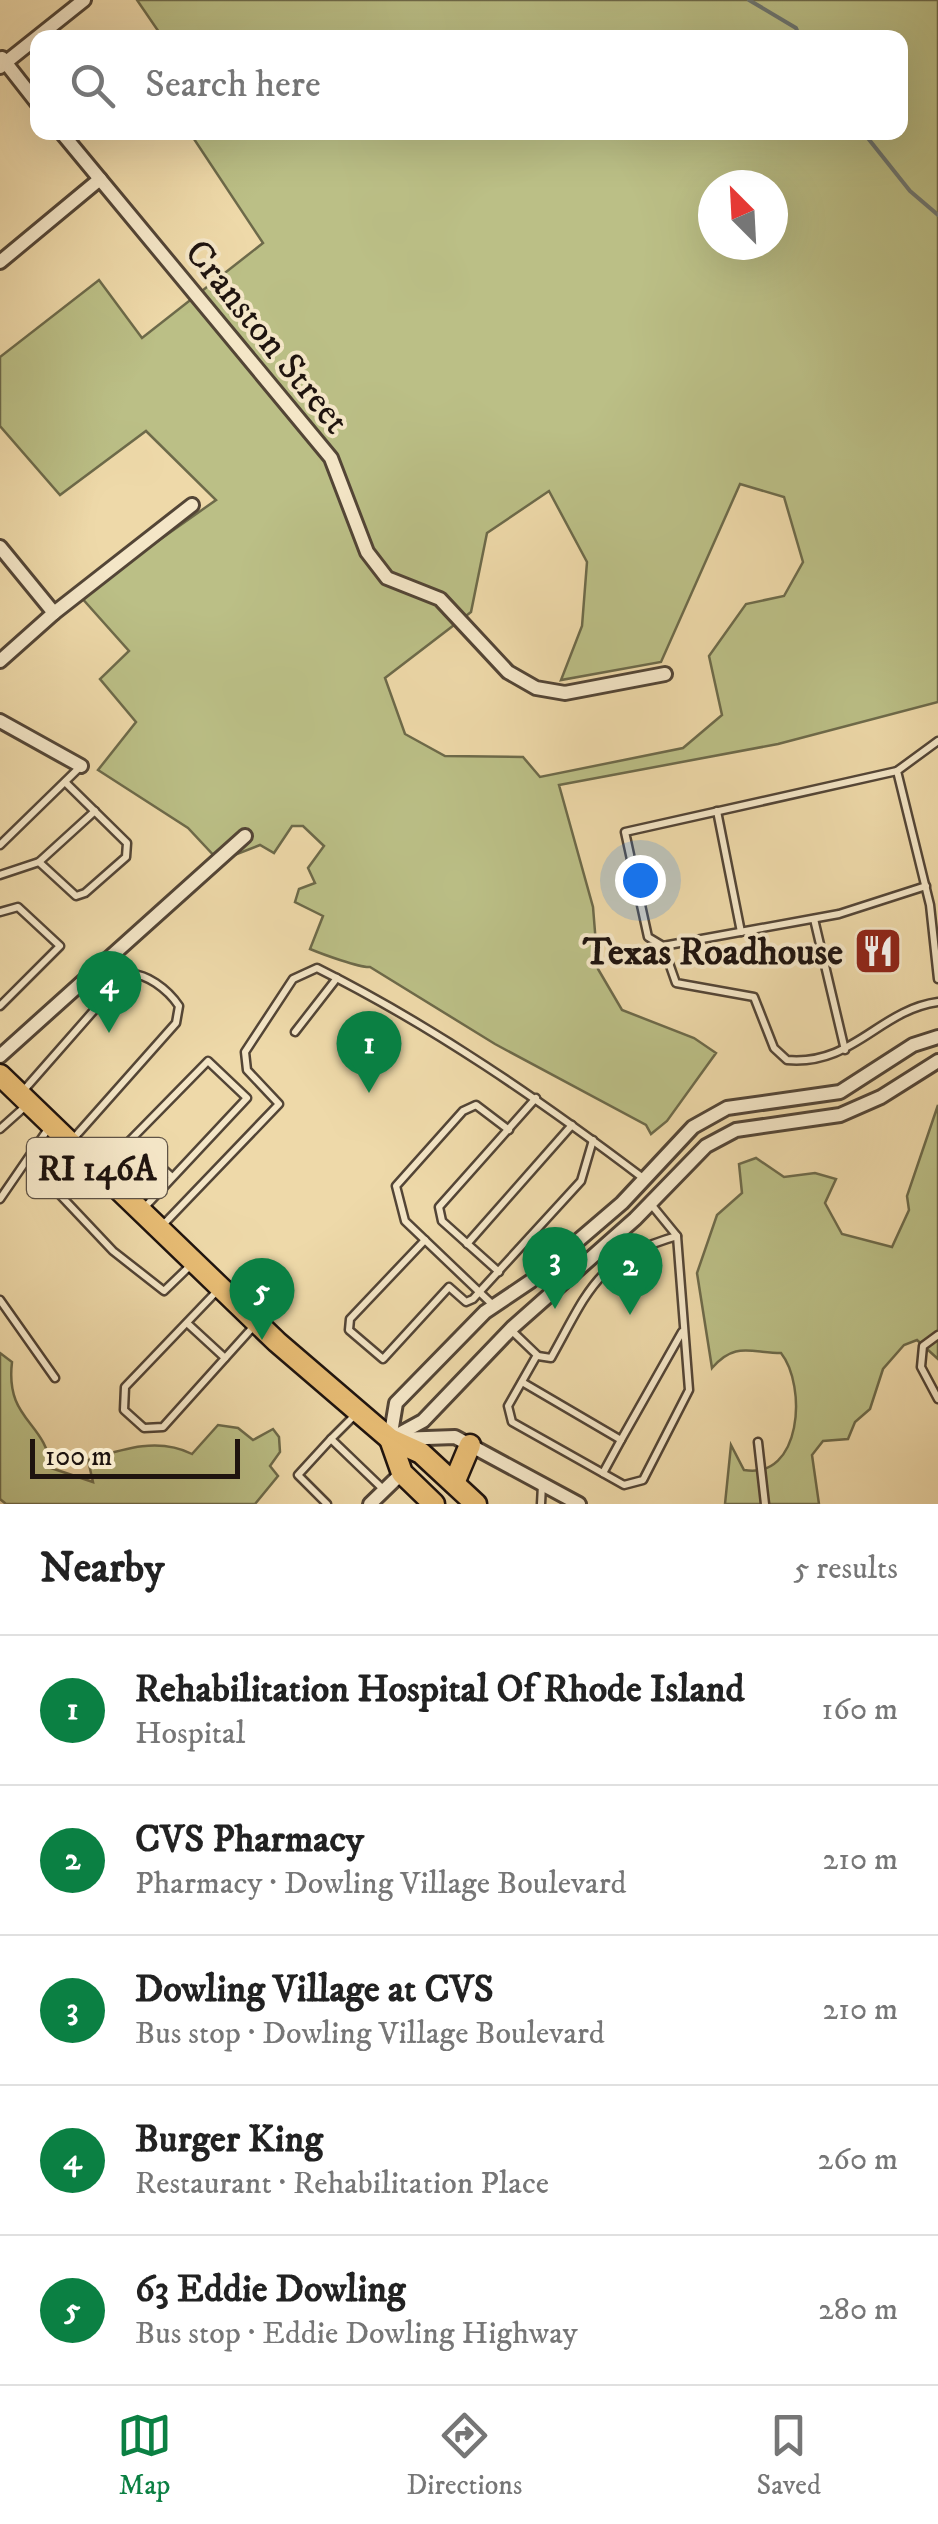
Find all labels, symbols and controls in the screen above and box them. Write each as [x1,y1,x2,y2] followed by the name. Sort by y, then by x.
[30,30,908,140] search box
[65,58,120,113] icon: search
[145,61,321,109] text: Search here
[698,170,788,260] north arrow
[173,230,359,444] street label: Cranston Street
[615,855,666,906] your location
[852,925,904,977] restaurant icon: Texas Roadhouse
[582,929,843,977] place label: Texas Roadhouse
[76,950,142,1033] pin: 4
[336,1010,402,1093] pin: 1
[27,1138,167,1198] road number: RI 146A
[522,1226,588,1309] pin: 3
[598,1232,662,1315] pin: 2
[230,1258,294,1340] pin: 5
[30,1434,240,1478] scale bar
[45,1439,112,1474] text: 100 m
[40,1543,164,1595] text: Nearby
[794,1549,898,1589] text: 5 results
[135,1666,745,1714] text: Rehabilitation Hospital Of Rhode Island
[67,1690,78,1730] text: 1
[822,1690,898,1730] text: 160 m
[135,1714,245,1754] text: Hospital
[135,1816,364,1864] text: CVS Pharmacy
[65,1840,80,1880] text: 2
[823,1840,898,1880] text: 210 m
[135,1864,626,1904] text: Pharmacy · Dowling Village Boulevard
[135,1966,494,2014] text: Dowling Village at CVS
[67,1990,78,2030] text: 3
[823,1990,898,2030] text: 210 m
[135,2014,605,2054] text: Bus stop · Dowling Village Boulevard
[135,2116,323,2164] text: Burger King
[63,2140,82,2180] text: 4
[818,2140,898,2180] text: 260 m
[135,2164,549,2204] text: Restaurant · Rehabilitation Place
[135,2266,406,2314] text: 63 Eddie Dowling
[65,2290,80,2330] text: 5
[818,2290,898,2330] text: 280 m
[135,2314,578,2354] text: Bus stop · Eddie Dowling Highway
[117,2408,172,2503] tab: Map
[406,2408,522,2503] tab: Directions
[757,2408,821,2503] tab: Saved

